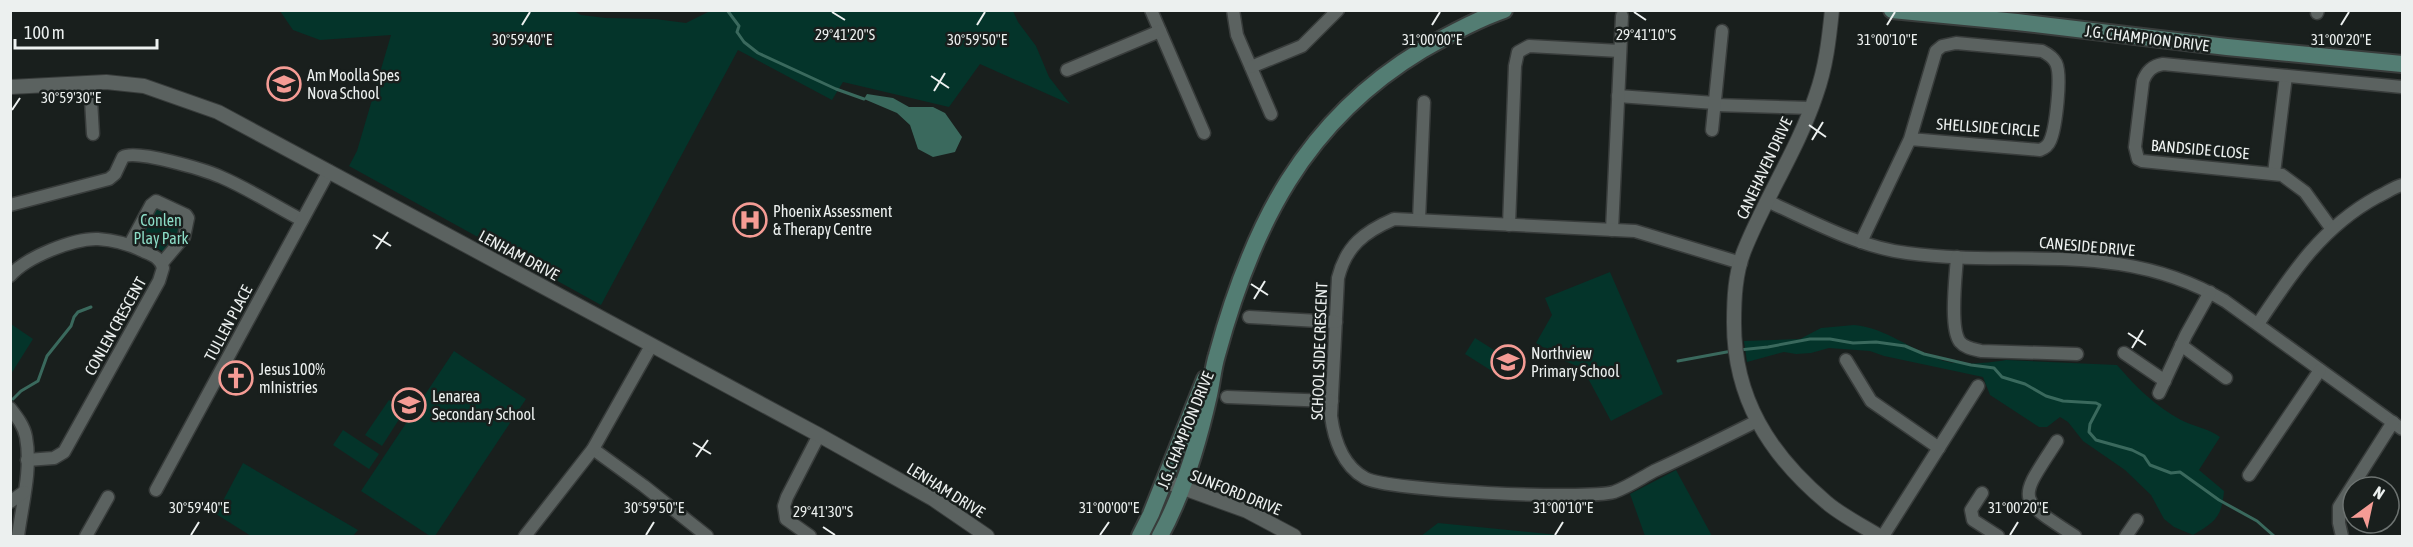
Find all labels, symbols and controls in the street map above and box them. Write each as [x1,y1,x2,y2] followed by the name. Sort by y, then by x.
[15,12,158,50] scale bar
[2084,21,2210,55] street label: J.G. CHAMPION DRIVE
[24,22,65,43] text: 100 m
[815,26,875,43] text: 29°41'20"S
[1616,26,1676,43] text: 29°41'10"S
[492,31,553,48] text: 30°59'40"E
[947,31,1008,48] text: 30°59'50"E
[1402,31,1463,48] text: 31°00'00"E
[1857,31,1918,48] text: 31°00'10"E
[2311,31,2372,48] text: 31°00'20"E
[266,66,302,102] school or university icon: Am Moolla Spes Nova School
[307,66,400,102] place label: Am Moolla Spes Nova School
[41,89,102,106] text: 30°59'30"E
[1733,114,1795,222] street label: CANEHAVEN DRIVE
[1936,114,2040,140] street label: SHELLSIDE CIRCLE
[2150,136,2250,162] street label: BANDSIDE CLOSE
[732,202,768,238] hospital icon: Phoenix Assessment & Therapy Centre
[773,202,893,239] place label: Phoenix Assessment & Therapy Centre
[133,211,189,248] park label: Conlen Play Park
[476,226,562,284] street label: LENHAM DRIVE
[2039,233,2136,259] street label: CANESIDE DRIVE
[81,274,149,378] street label: CONLEN CRESCENT
[201,282,256,364] street label: TULLEN PLACE
[1308,282,1330,420] street label: SCHOOL SIDE CRESCENT
[1490,344,1526,380] school or university icon: Northview Primary School
[1531,344,1620,381] place label: Northview Primary School
[218,360,254,396] church icon: Jesus 100% mInistries
[259,360,325,396] place label: Jesus 100% mInistries
[1153,369,1217,491] street label: J.G. CHAMPION DRIVE
[391,387,427,423] school or university icon: Lenarea Secondary School
[432,387,536,424] place label: Lenarea Secondary School
[904,459,988,521] street label: LENHAM DRIVE
[1188,466,1284,518] street label: SUNFORD DRIVE
[2341,475,2401,535] north arrow
[2370,482,2388,503] text: N
[169,499,230,516] text: 30°59'40"E
[624,499,685,516] text: 30°59'50"E
[1079,499,1140,516] text: 31°00'00"E
[1533,499,1594,516] text: 31°00'10"E
[1988,499,2049,516] text: 31°00'20"E
[793,503,853,520] text: 29°41'30"S

